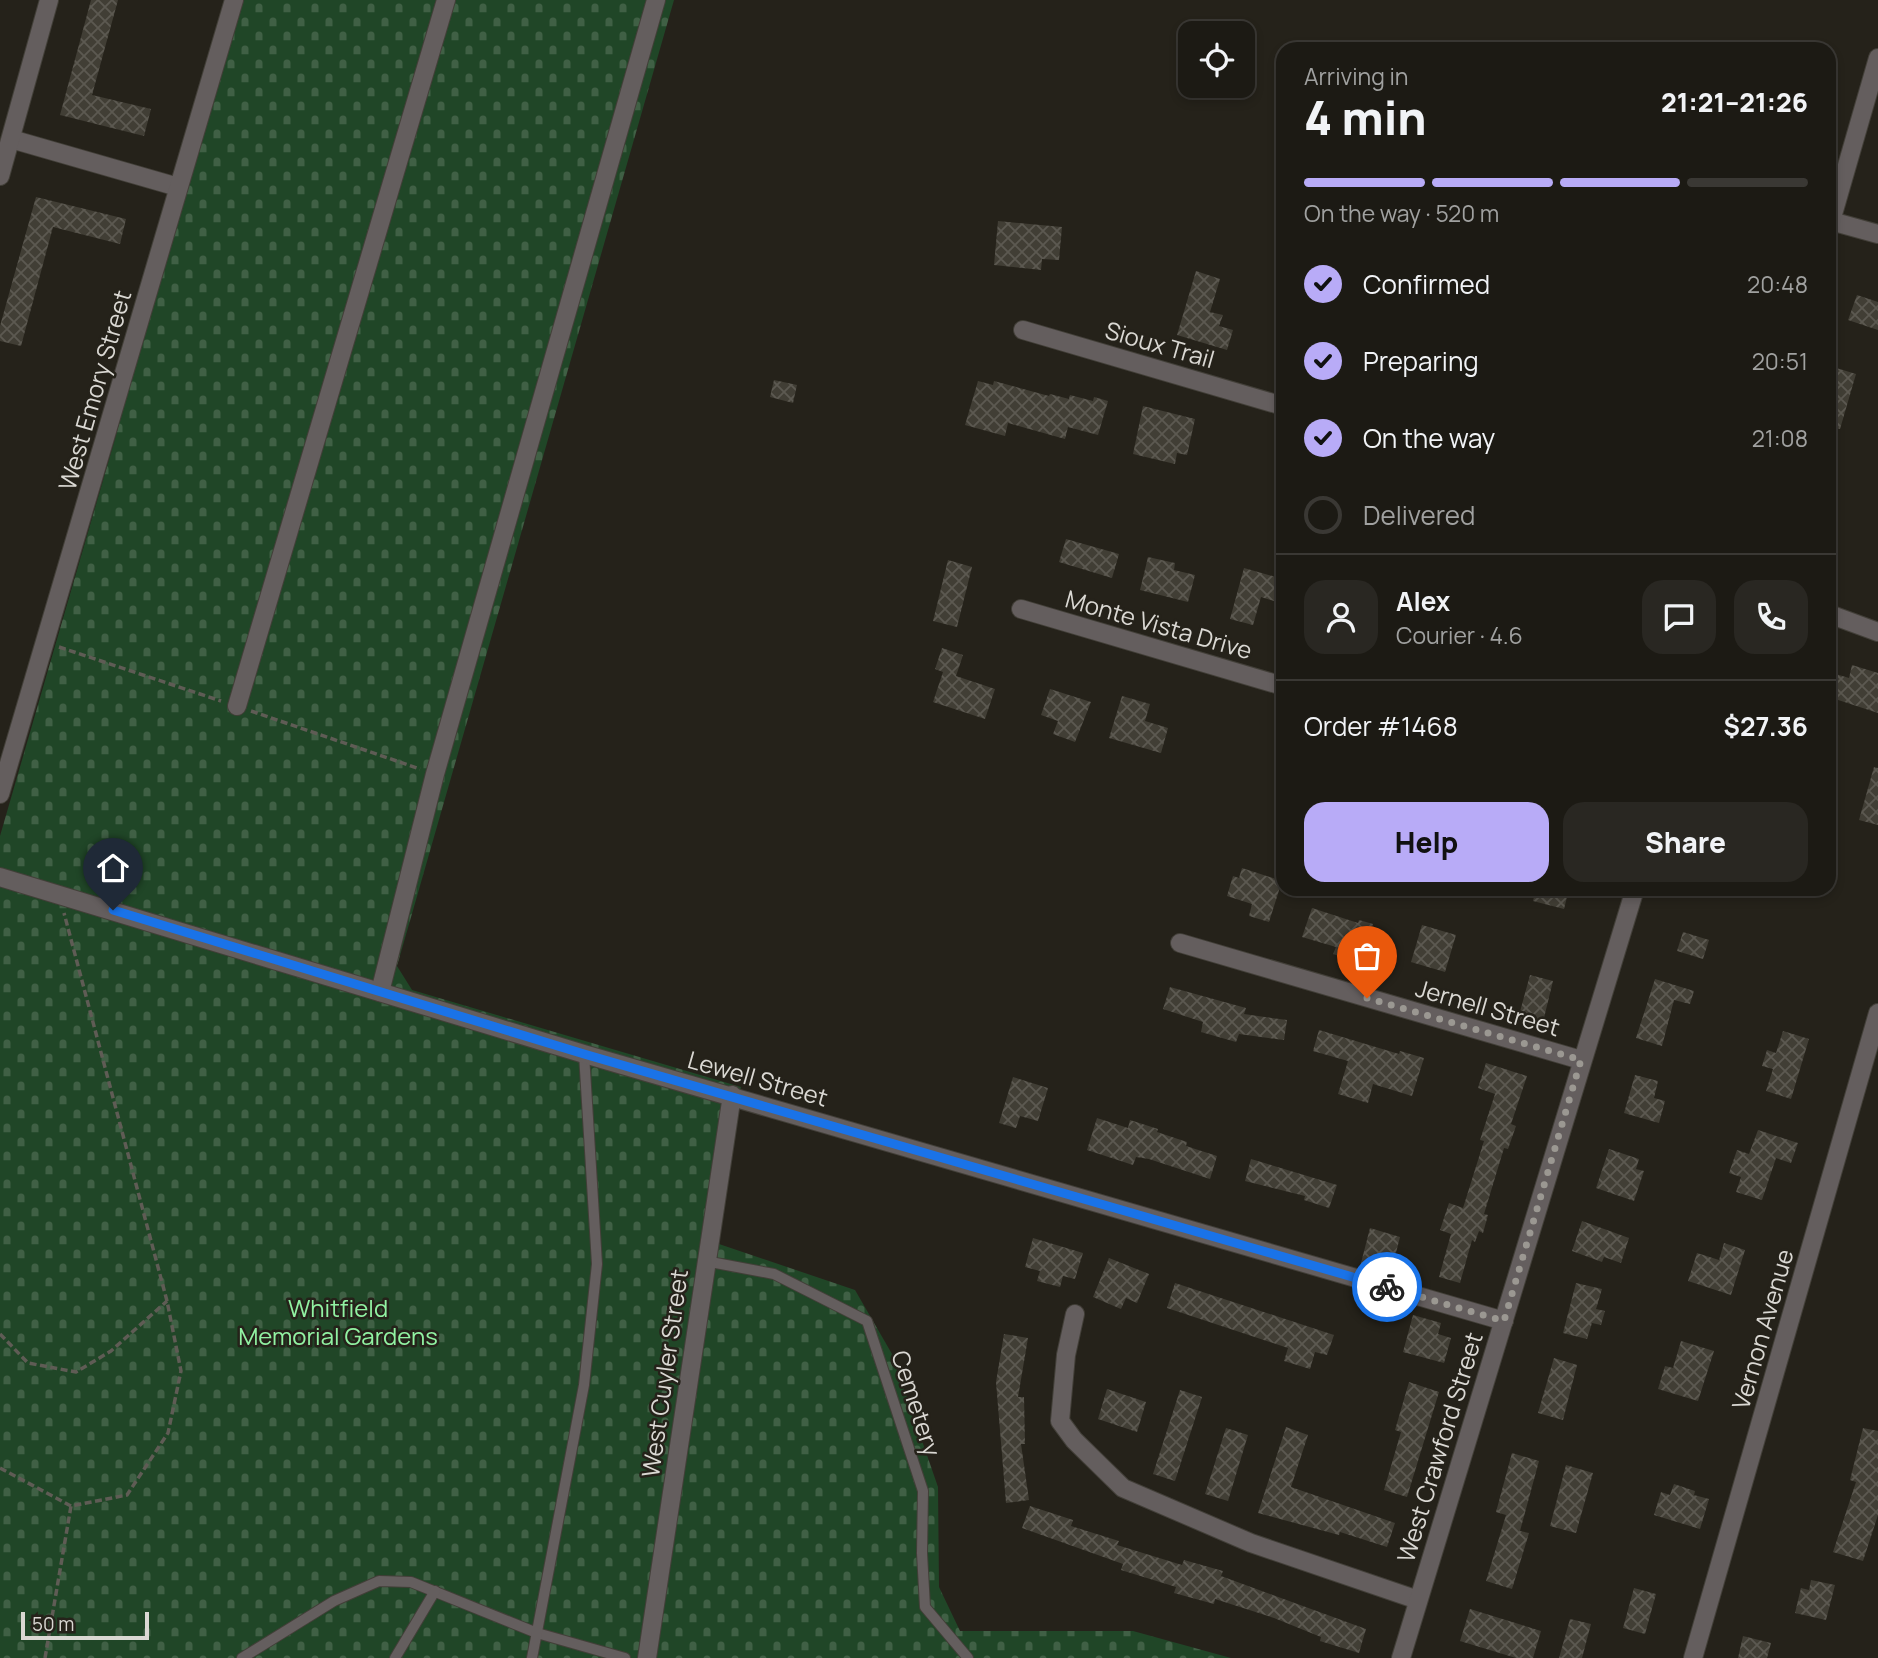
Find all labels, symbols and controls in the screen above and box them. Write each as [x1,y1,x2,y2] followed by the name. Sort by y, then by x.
[1178,21,1255,98] map controls
[1178,21,1255,98] button: locate
[1304,60,1409,92] text: Arriving in
[1661,84,1808,120] text: 21:21–21:26
[1304,86,1427,149] text: 4 min
[1304,197,1499,229] text: On the way · 520 m
[1304,265,1342,303] icon: check
[1363,266,1490,302] text: Confirmed
[1747,268,1808,300] text: 20:48
[50,286,138,494] street label: West Emory Street
[1102,313,1218,375] street label: Sioux Trail
[1304,342,1342,380] icon: check
[1363,343,1479,379] text: Preparing
[1752,345,1808,377] text: 20:51
[1304,419,1342,457] icon: check
[1363,420,1495,456] text: On the way
[1752,422,1808,454] text: 21:08
[1363,497,1475,533] text: Delivered
[1304,580,1378,654] button: person
[1642,580,1716,654] button: chat
[1734,580,1808,654] button: phone
[1062,582,1256,666] street label: Monte Vista Drive
[1396,583,1450,619] text: Alex
[1396,619,1523,651] text: Courier · 4.6
[1304,708,1458,744] text: Order #1468
[1724,708,1808,744] text: $27.36
[1304,802,1549,882] button: Help
[1563,802,1808,882] button: Share
[83,838,143,910] pin
[94,849,132,887] icon: home
[1337,926,1397,998] pin
[1348,937,1386,975] icon: bag
[1412,971,1564,1043] street label: Jernell Street
[684,1042,832,1114] street label: Lewell Street
[1723,1245,1801,1413] street label: Vernon Avenue
[1352,1252,1422,1322] courier
[633,1267,695,1479] street label: West Cuyler Street
[1368,1268,1406,1306] icon: bike
[238,1291,438,1352] park label: Whitfield Memorial Gardens
[1388,1328,1490,1566] street label: West Crawford Street
[884,1346,950,1460] street label: Cemetery
[21,1609,149,1641] scale bar
[32,1611,74,1637] text: 50 m

